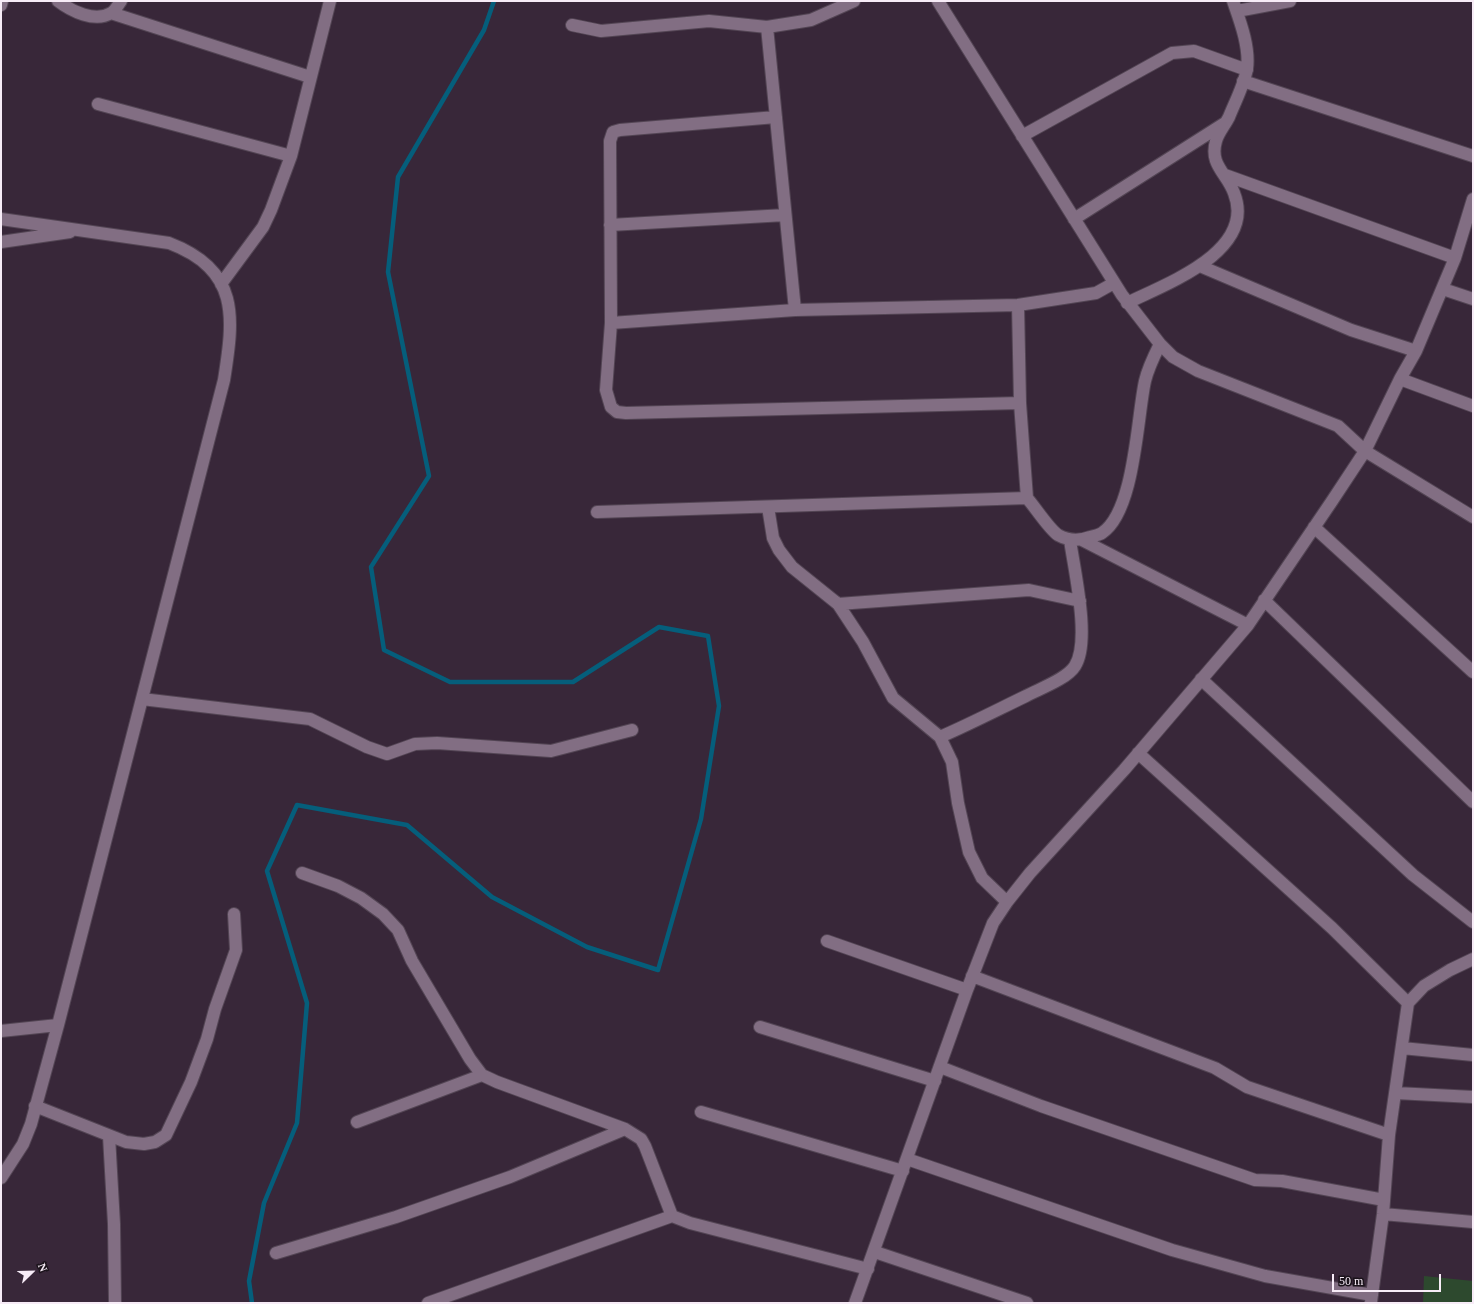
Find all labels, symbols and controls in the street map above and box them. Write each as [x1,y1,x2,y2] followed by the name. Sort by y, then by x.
[12,1252,52,1292] north arrow
[36,1261,50,1273] text: N
[1334,1266,1443,1292] scale bar
[1339,1274,1363,1288] text: 50 m

